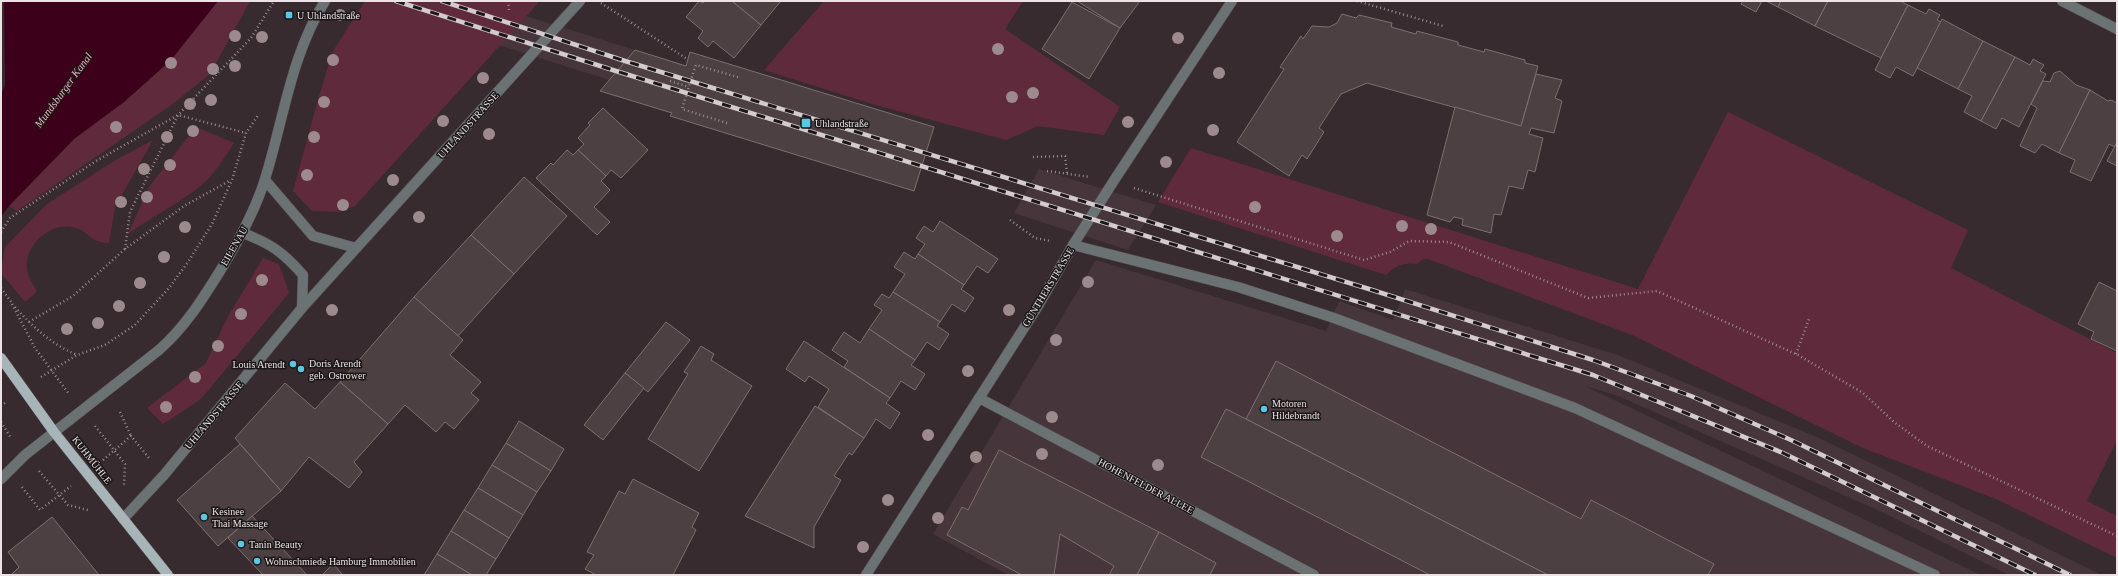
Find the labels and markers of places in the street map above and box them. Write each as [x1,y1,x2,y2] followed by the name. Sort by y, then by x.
[284,10,294,20] marker: U Uhlandstraße
[297,10,361,21] place label: U Uhlandstraße
[800,117,812,129] marker: Uhlandstraße
[815,118,869,129] place label: Uhlandstraße
[309,358,366,381] place label: Doris Arendt geb. Ostrower
[233,359,285,370] place label: Louis Arendt
[288,359,298,369] marker: Louis Arendt
[296,364,306,374] marker: Doris Arendt geb. Ostrower
[1272,398,1320,421] place label: Motoren Hildebrandt
[1259,404,1269,414] marker: Motoren Hildebrandt
[212,506,268,529] place label: Kesinee Thai Massage
[199,512,209,522] marker: Kesinee Thai Massage
[236,539,246,549] marker: Tanin Beauty
[249,539,302,550] place label: Tanin Beauty
[252,556,262,566] marker: Wohnschmiede Hamburg Immobilien
[265,556,416,567] place label: Wohnschmiede Hamburg Immobilien

